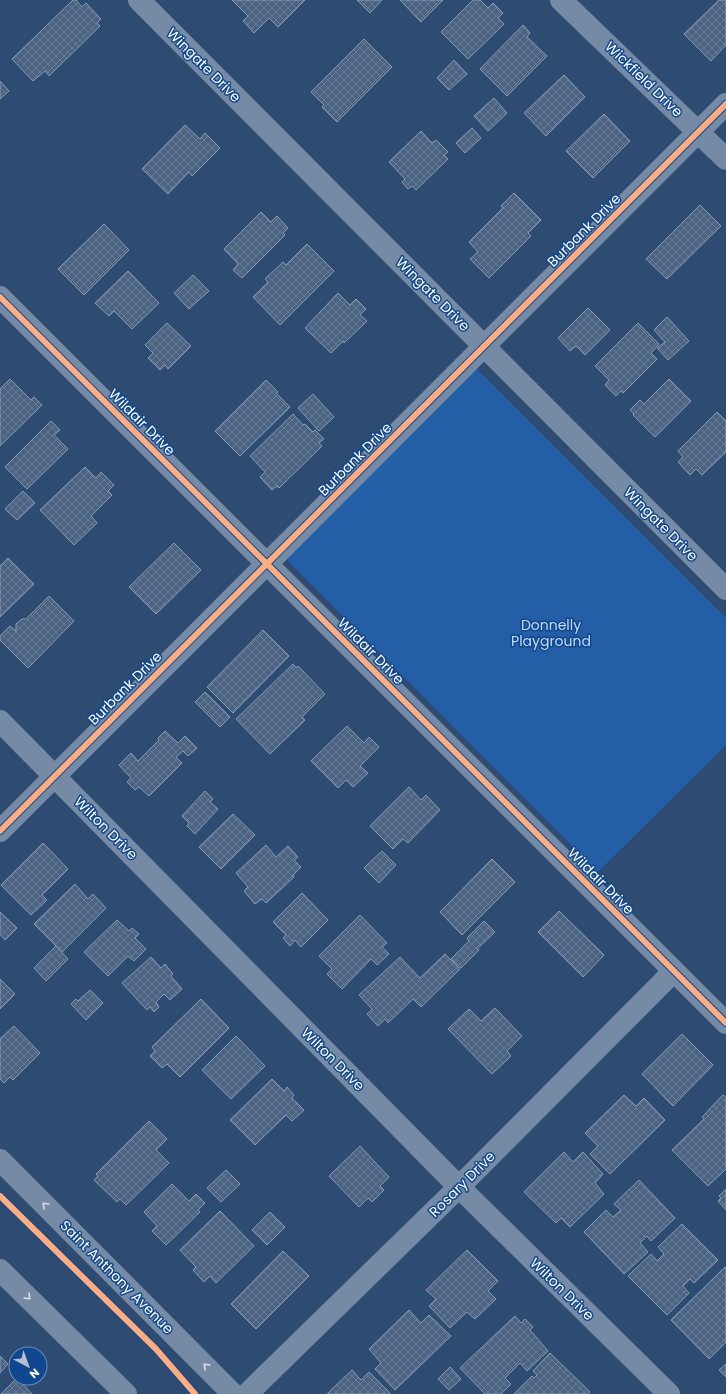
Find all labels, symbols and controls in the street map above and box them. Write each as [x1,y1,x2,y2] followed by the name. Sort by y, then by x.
[162,23,246,107] street label: Wingate Drive
[601,37,688,122] street label: Wickfield Drive
[543,189,625,271] street label: Burbank Drive
[391,252,475,336] street label: Wingate Drive
[104,384,180,460] street label: Wildair Drive
[314,418,396,500] street label: Burbank Drive
[619,482,703,566] street label: Wingate Drive
[333,613,409,689] street label: Wildair Drive
[511,615,591,651] park label: Donnelly Playground
[84,647,166,729] street label: Burbank Drive
[70,792,142,864] street label: Wilton Drive
[563,843,639,919] street label: Wildair Drive
[297,1023,369,1095] street label: Wilton Drive
[424,1146,500,1222] street label: Rosary Drive
[42,1202,50,1210] one-way arrow
[56,1216,179,1339] street label: Saint Anthony Avenue
[525,1253,599,1325] street label: Wilton Drive
[23,1293,31,1300] one-way arrow
[8,1346,48,1386] north arrow
[203,1363,211,1371] one-way arrow
[26,1365,43,1382] text: N

